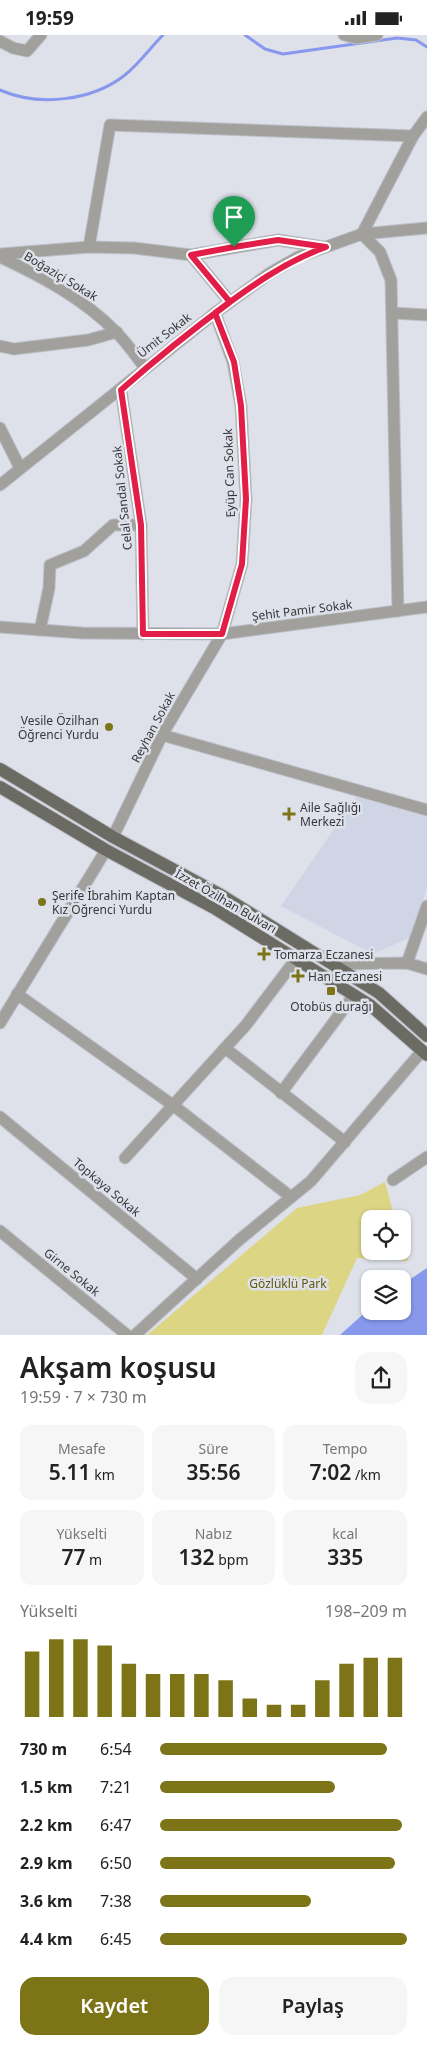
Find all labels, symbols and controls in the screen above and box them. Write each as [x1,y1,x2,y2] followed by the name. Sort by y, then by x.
[25,5,74,31] text: 19:59
[213,196,255,247] pin
[220,203,248,231] icon: arrive
[21,247,102,305] street label: Boğaziçi Sokak
[134,308,195,361] street label: Ümit Sokak
[219,428,239,518] street label: Eyüp Can Sokak
[108,444,136,551] street label: Celal Sandal Sokak
[251,595,354,625] street label: Şehit Pamir Sokak
[127,688,179,766] street label: Reyhan Sokak
[18,712,99,743] place label: Vesile Özilhan Öğrenci Yurdu
[103,721,115,733] marker: Vesile Özilhan Öğrenci Yurdu
[300,799,361,830] place label: Aile Sağlığı Merkezi
[282,807,296,821] marker: Aile Sağlığı Merkezi
[172,865,280,937] street label: İzzet Özilhan Bulvarı
[52,887,175,918] place label: Şerife İbrahim Kaptan Kız Öğrenci Yurdu
[36,896,48,908] marker: Şerife İbrahim Kaptan Kız Öğrenci Yurdu
[274,946,373,963] place label: Tomarza Eczanesi
[258,948,270,960] marker: Tomarza Eczanesi
[308,968,382,985] place label: Han Eczanesi
[292,970,304,982] marker: Han Eczanesi
[325,985,337,997] marker: Otobüs durağı
[290,998,372,1015] place label: Otobüs durağı
[70,1154,145,1221] street label: Topkaya Sokak
[361,1210,411,1320] map controls
[361,1210,411,1260] button: locate
[40,1244,104,1300] street label: Girne Sokak
[361,1270,411,1320] button: layers
[249,1275,327,1292] park label: Gözlüklü Park
[20,1348,217,1386] text: Akşam koşusu
[355,1352,407,1404] button: share
[20,1386,147,1408] text: 19:59 · 7 × 730 m
[58,1439,106,1458] text: Mesafe
[199,1439,228,1458] text: Süre
[323,1439,368,1458] text: Tempo
[49,1458,91,1486] text: 5.11
[187,1458,240,1486] text: 35:56
[310,1458,351,1486] text: 7:02
[91,1465,115,1484] text: km
[351,1465,381,1484] text: /km
[57,1524,107,1543] text: Yükselti
[195,1524,232,1543] text: Nabız
[332,1524,358,1543] text: kcal
[61,1543,85,1571] text: 77
[178,1543,215,1571] text: 132
[327,1543,363,1571] text: 335
[85,1550,102,1569] text: m
[215,1550,248,1569] text: bpm
[20,1600,78,1622] text: Yükselti
[325,1600,407,1622] text: 198–209 m
[20,1738,67,1760] text: 730 m
[100,1738,132,1760] text: 6:54
[20,1776,72,1798] text: 1.5 km
[100,1776,132,1798] text: 7:21
[20,1814,72,1836] text: 2.2 km
[100,1814,132,1836] text: 6:47
[20,1852,72,1874] text: 2.9 km
[100,1852,132,1874] text: 6:50
[20,1890,72,1912] text: 3.6 km
[100,1890,132,1912] text: 7:38
[20,1928,72,1950] text: 4.4 km
[100,1928,132,1950] text: 6:45
[20,1977,209,2035] button: Kaydet
[219,1977,407,2035] button: Paylaş

